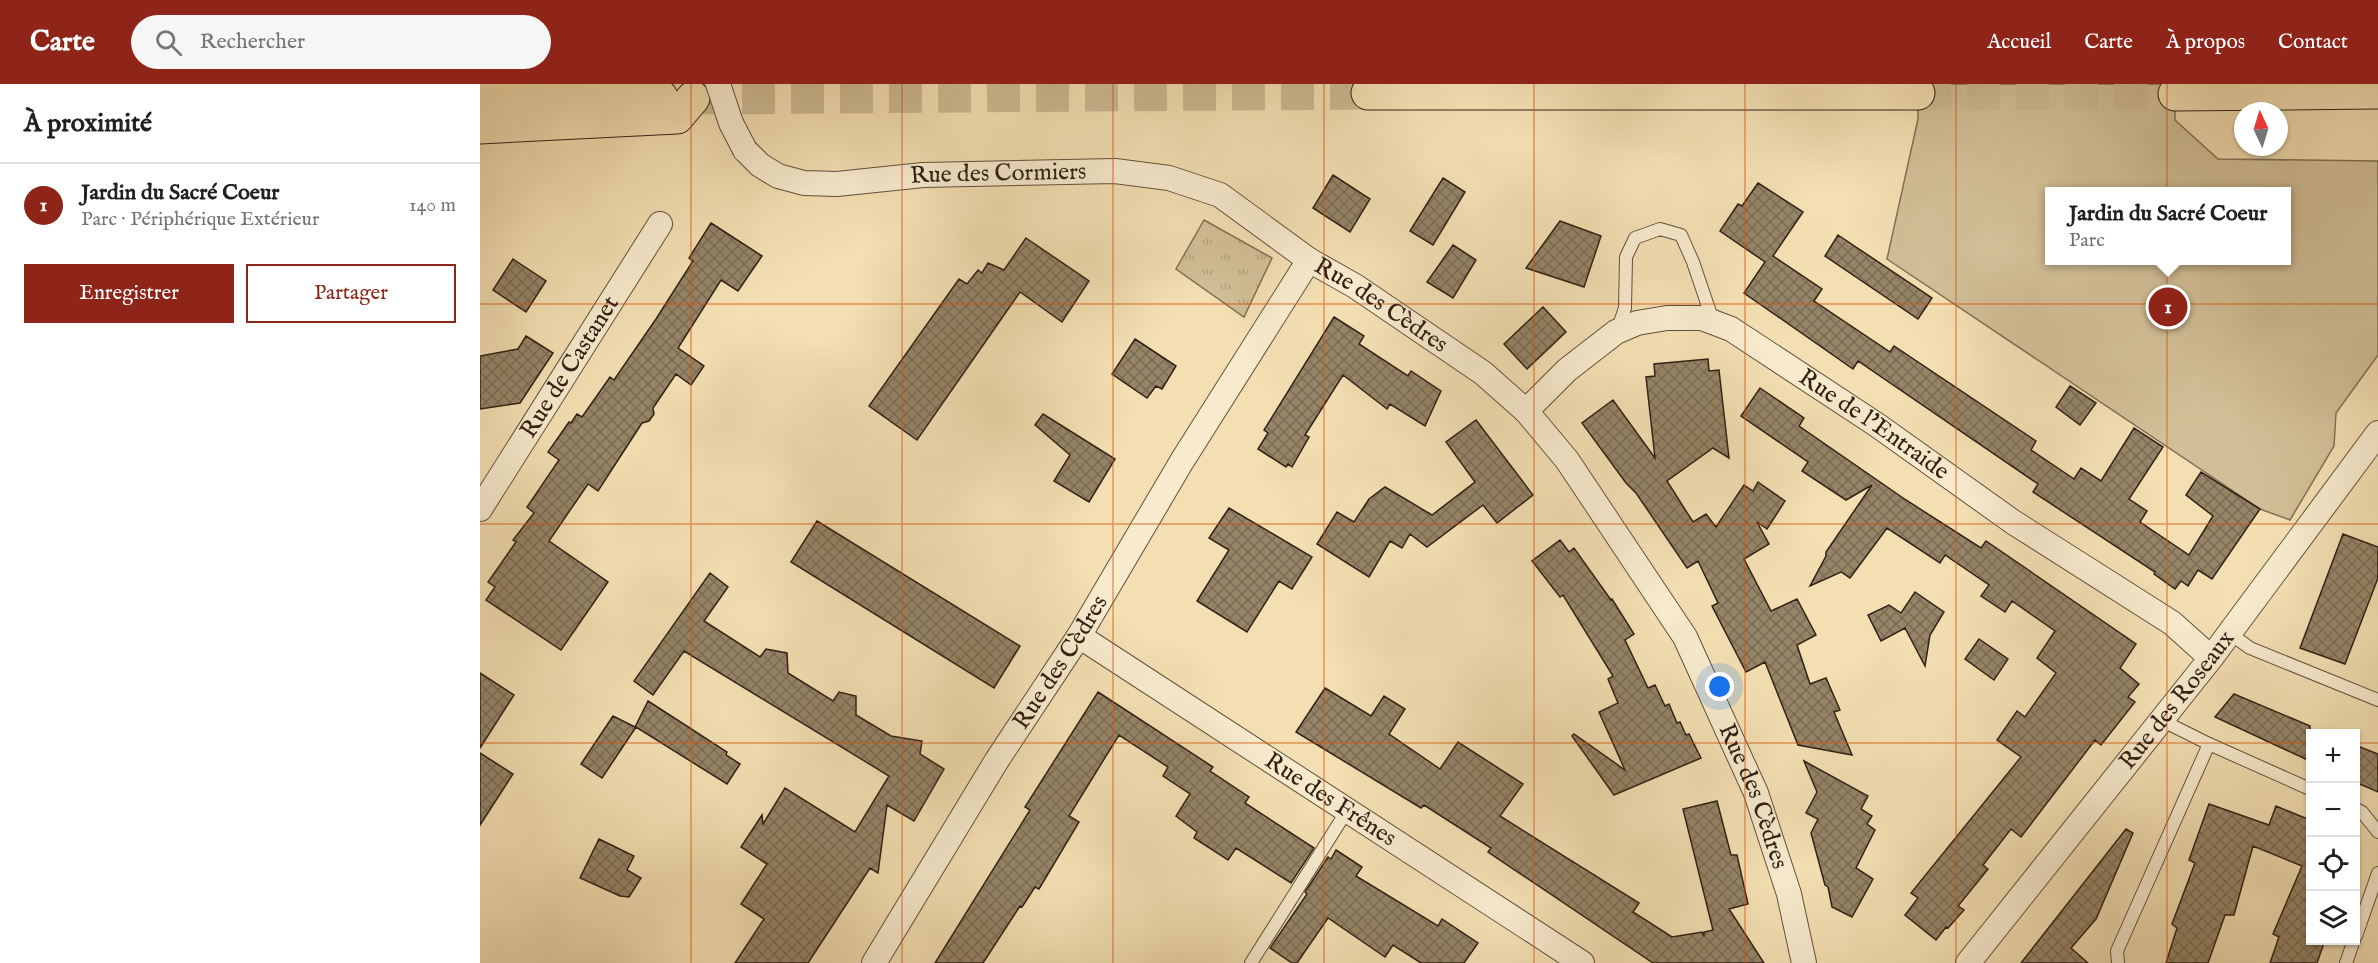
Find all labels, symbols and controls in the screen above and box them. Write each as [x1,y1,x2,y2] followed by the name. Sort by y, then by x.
[131,15,551,69] search box
[30,25,95,60] text: Carte
[152,26,185,59] icon: search
[200,28,305,56] text: Rechercher
[1987,29,2051,56] text: Accueil
[2084,29,2133,56] text: Carte
[2166,29,2245,56] text: À propos
[2278,29,2348,56] text: Contact
[2234,102,2288,156] north arrow
[24,107,152,140] text: À proximité
[909,156,1087,192] street label: Rue des Cormiers
[81,179,279,207] text: Jardin du Sacré Coeur
[2045,187,2291,265] popup
[40,193,47,218] text: 1
[409,193,456,218] text: 140 m
[2069,200,2267,228] text: Jardin du Sacré Coeur
[81,207,319,232] text: Parc · Périphérique Extérieur
[2069,228,2105,253] text: Parc
[1309,251,1454,360] street label: Rue des Cèdres
[24,264,234,323] button: Enregistrer
[246,264,456,323] button: Partager
[2148,284,2188,330] pin: 1
[513,290,626,444] street label: Rue de Castanet
[1792,362,1955,487] street label: Rue de l'Entraide
[1006,590,1115,735] street label: Rue des Cèdres
[2112,624,2242,776] street label: Rue des Roseaux
[1705,672,1734,701] your location
[1711,719,1795,873] street label: Rue des Cèdres
[2306,729,2360,945] map controls
[2306,729,2360,783] button: +
[1259,745,1402,854] street label: Rue des Frênes
[2306,783,2360,837] button: −
[2306,837,2360,891] button: locate
[2306,891,2360,945] button: layers

